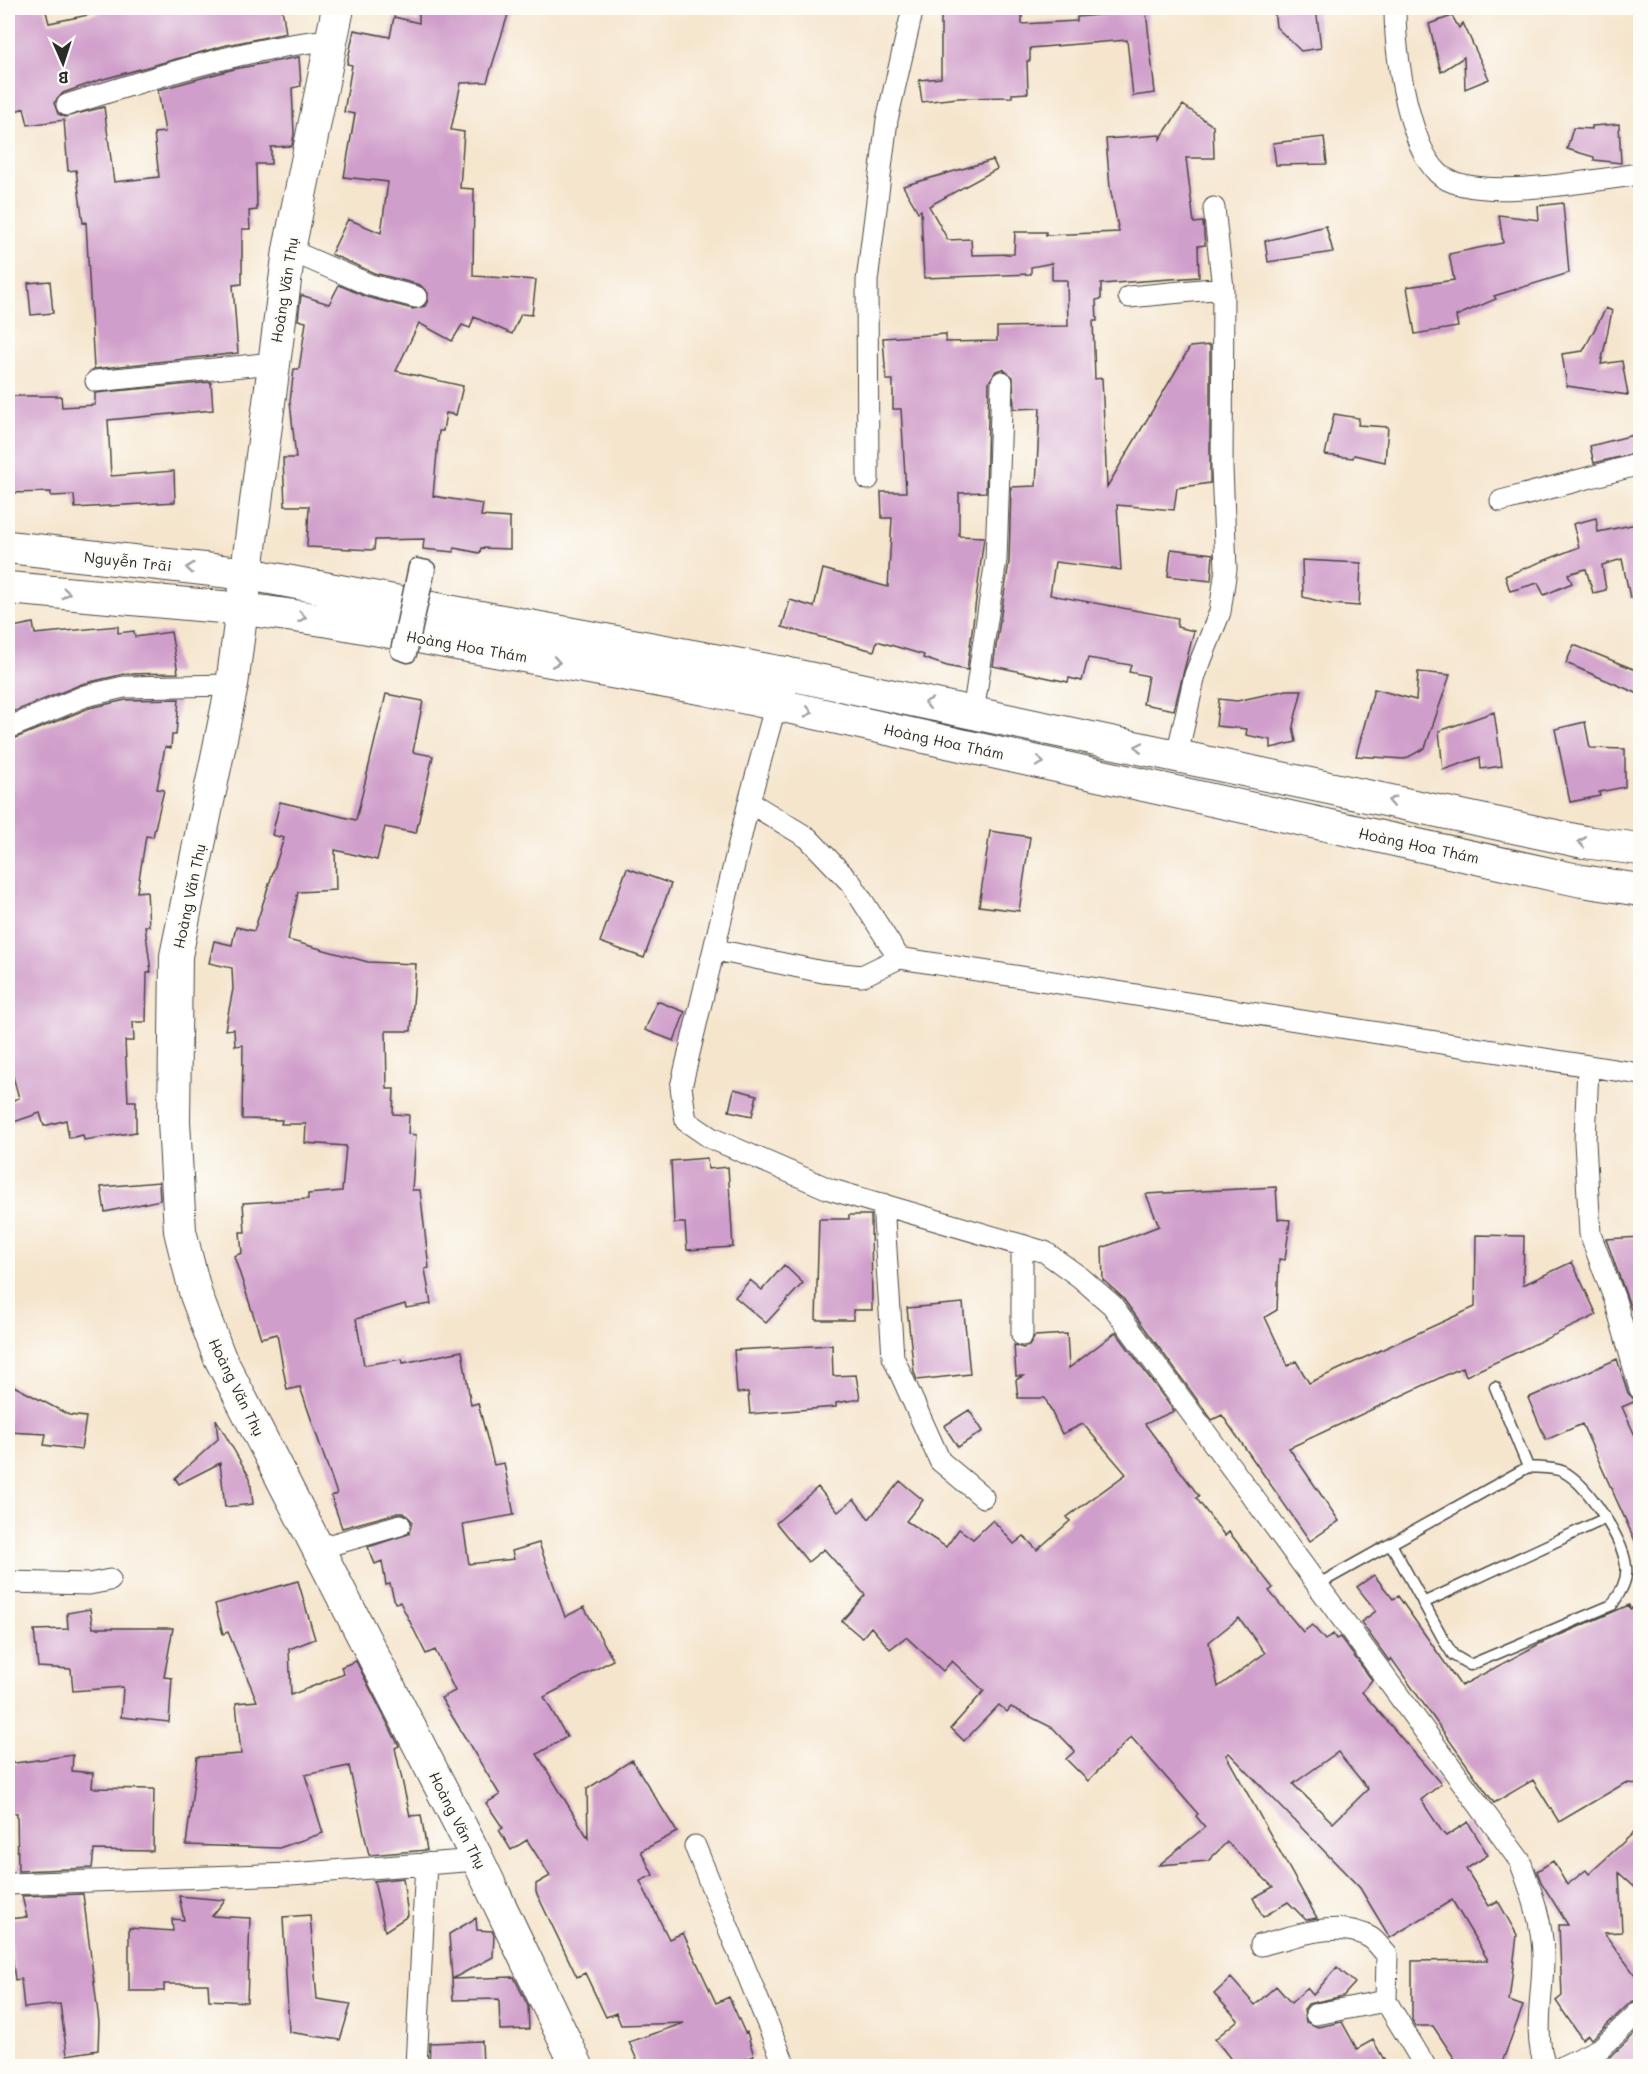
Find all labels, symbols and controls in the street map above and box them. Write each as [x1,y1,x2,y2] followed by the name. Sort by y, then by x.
[33,33,93,93] north arrow
[58,68,70,89] text: B
[266,236,302,344] street label: Hoàng Văn Thụ
[83,546,173,576] street label: Nguyễn Trãi
[185,562,195,575] one-way arrow
[61,586,70,599] one-way arrow
[297,610,306,623] one-way arrow
[405,626,529,666] street label: Hoàng Hoa Thám
[550,655,560,668] one-way arrow
[923,697,933,710] one-way arrow
[804,704,814,717] one-way arrow
[882,718,1006,764] street label: Hoàng Hoa Thám
[1135,741,1145,754] one-way arrow
[1035,755,1045,768] one-way arrow
[1387,795,1397,808] one-way arrow
[1357,822,1481,868] street label: Hoàng Hoa Thám
[1578,836,1587,848] one-way arrow
[168,842,210,950] street label: Hoàng Văn Thụ
[205,1335,269,1439] street label: Hoàng Văn Thụ
[425,1768,491,1872] street label: Hoàng Văn Thụ

